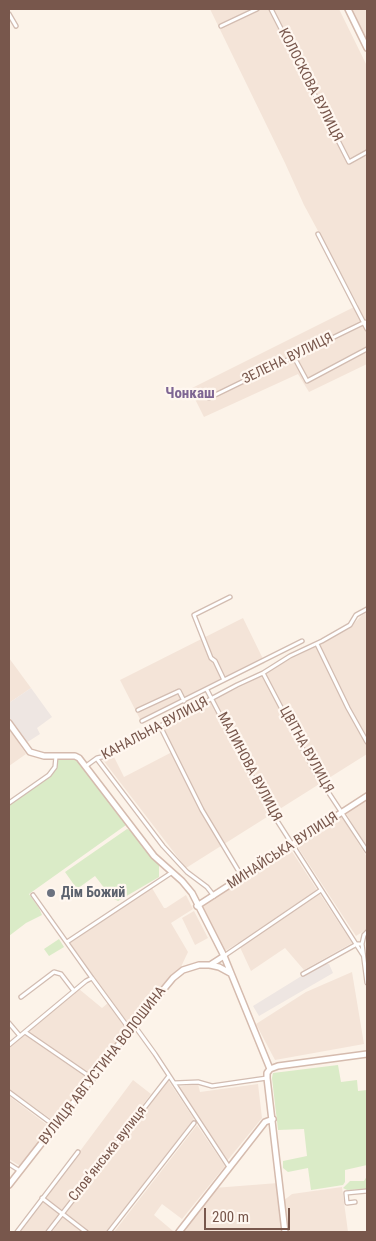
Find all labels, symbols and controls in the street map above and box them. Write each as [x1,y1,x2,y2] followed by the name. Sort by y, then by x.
[274,26,346,144] street label: КОЛОСКОВА ВУЛИЦЯ
[240,330,336,388] street label: ЗЕЛЕНА ВУЛИЦЯ
[165,385,215,403] district label: Чонкаш
[99,694,211,764] street label: КАНАЛЬНА ВУЛИЦЯ
[275,704,337,796] street label: ЦВІТНА ВУЛИЦЯ
[213,710,285,824] street label: МАЛИНОВА ВУЛИЦЯ
[225,809,341,893] street label: МИНАЙСЬКА ВУЛИЦЯ
[61,885,125,901] place label: Дім Божий
[45,887,57,899] marker: Дім Божий
[36,984,170,1148] street label: ВУЛИЦЯ АВГУСТИНА ВОЛОШИНА
[66,1103,150,1205] street label: Словʼянська вулиця
[206,1198,292,1230] scale bar
[212,1208,249,1226] text: 200 m

